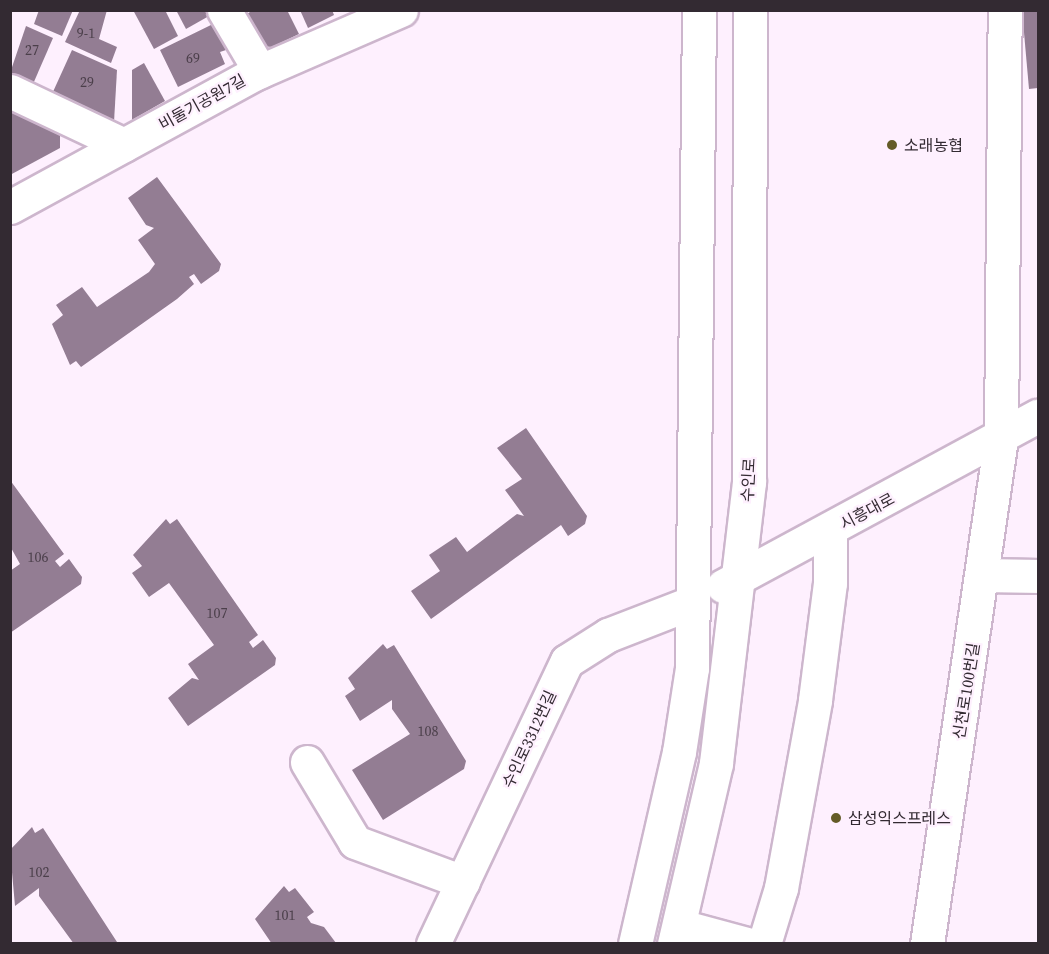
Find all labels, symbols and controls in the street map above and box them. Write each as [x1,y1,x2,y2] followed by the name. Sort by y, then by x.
[77,25,95,41] house number: 9-1
[25,42,39,58] house number: 27
[186,50,200,66] house number: 69
[155,70,249,134] street label: 비둘기공원7길
[80,74,94,90] house number: 29
[904,135,963,155] place label: 소래농협
[885,138,899,152] marker: 소래농협
[737,457,759,503] street label: 수인로
[836,489,898,533] street label: 시흥대로
[28,549,48,565] house number: 106
[207,605,227,621] house number: 107
[949,641,983,741] street label: 신천로100번길
[498,687,560,791] street label: 수인로3312번길
[418,723,438,739] house number: 108
[848,808,951,828] place label: 삼성익스프레스
[829,811,843,825] marker: 삼성익스프레스
[29,864,49,880] house number: 102
[275,907,295,923] house number: 101

